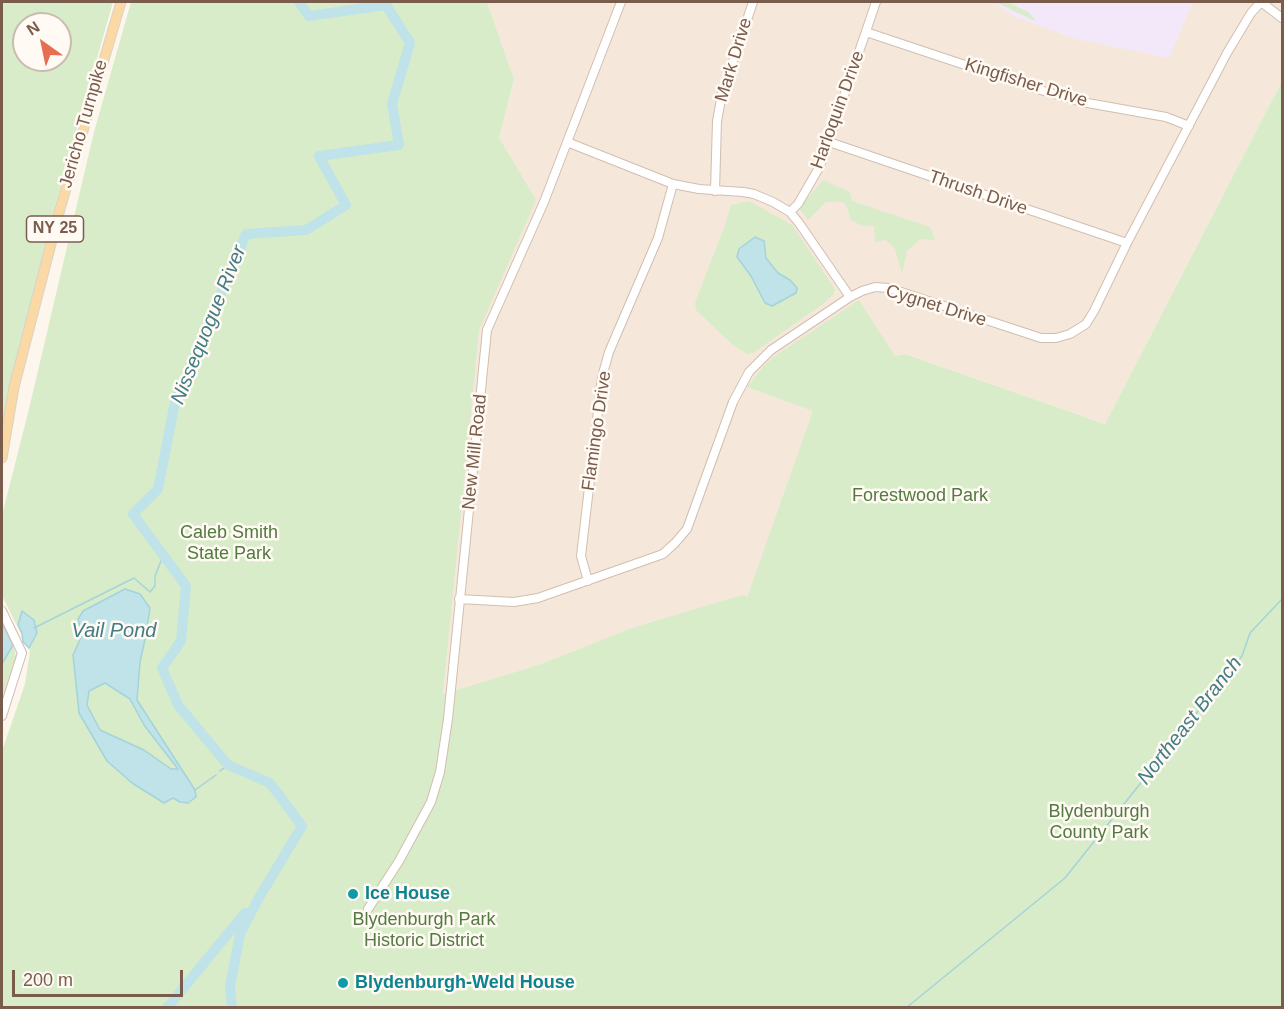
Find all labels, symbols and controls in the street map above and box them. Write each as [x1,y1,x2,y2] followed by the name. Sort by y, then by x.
[12,12,72,72] north arrow
[711,15,757,105] street label: Mark Drive
[24,18,42,38] text: N
[807,48,869,172] street label: Harloquin Drive
[962,54,1090,112] street label: Kingfisher Drive
[55,57,113,191] street label: Jericho Turnpike
[926,166,1030,220] street label: Thrush Drive
[26,216,84,242] road number: NY 25
[166,242,252,408] water label: Nissequogue River
[883,280,989,332] street label: Cygnet Drive
[578,370,616,492] street label: Flamingo Drive
[458,393,492,511] street label: New Mill Road
[852,485,988,507] park label: Forestwood Park
[180,522,278,564] park label: Caleb Smith State Park
[72,619,156,643] water label: Vail Pond
[1133,652,1247,790] water label: Northeast Branch
[1048,801,1150,844] park label: Blydenburgh County Park
[365,883,450,905] place label: Ice House
[346,887,360,901] marker: Ice House
[352,909,496,952] park label: Blydenburgh Park Historic District
[15,958,186,996] scale bar
[23,970,73,990] text: 200 m
[355,972,575,994] place label: Blydenburgh-Weld House
[336,976,350,990] marker: Blydenburgh-Weld House

